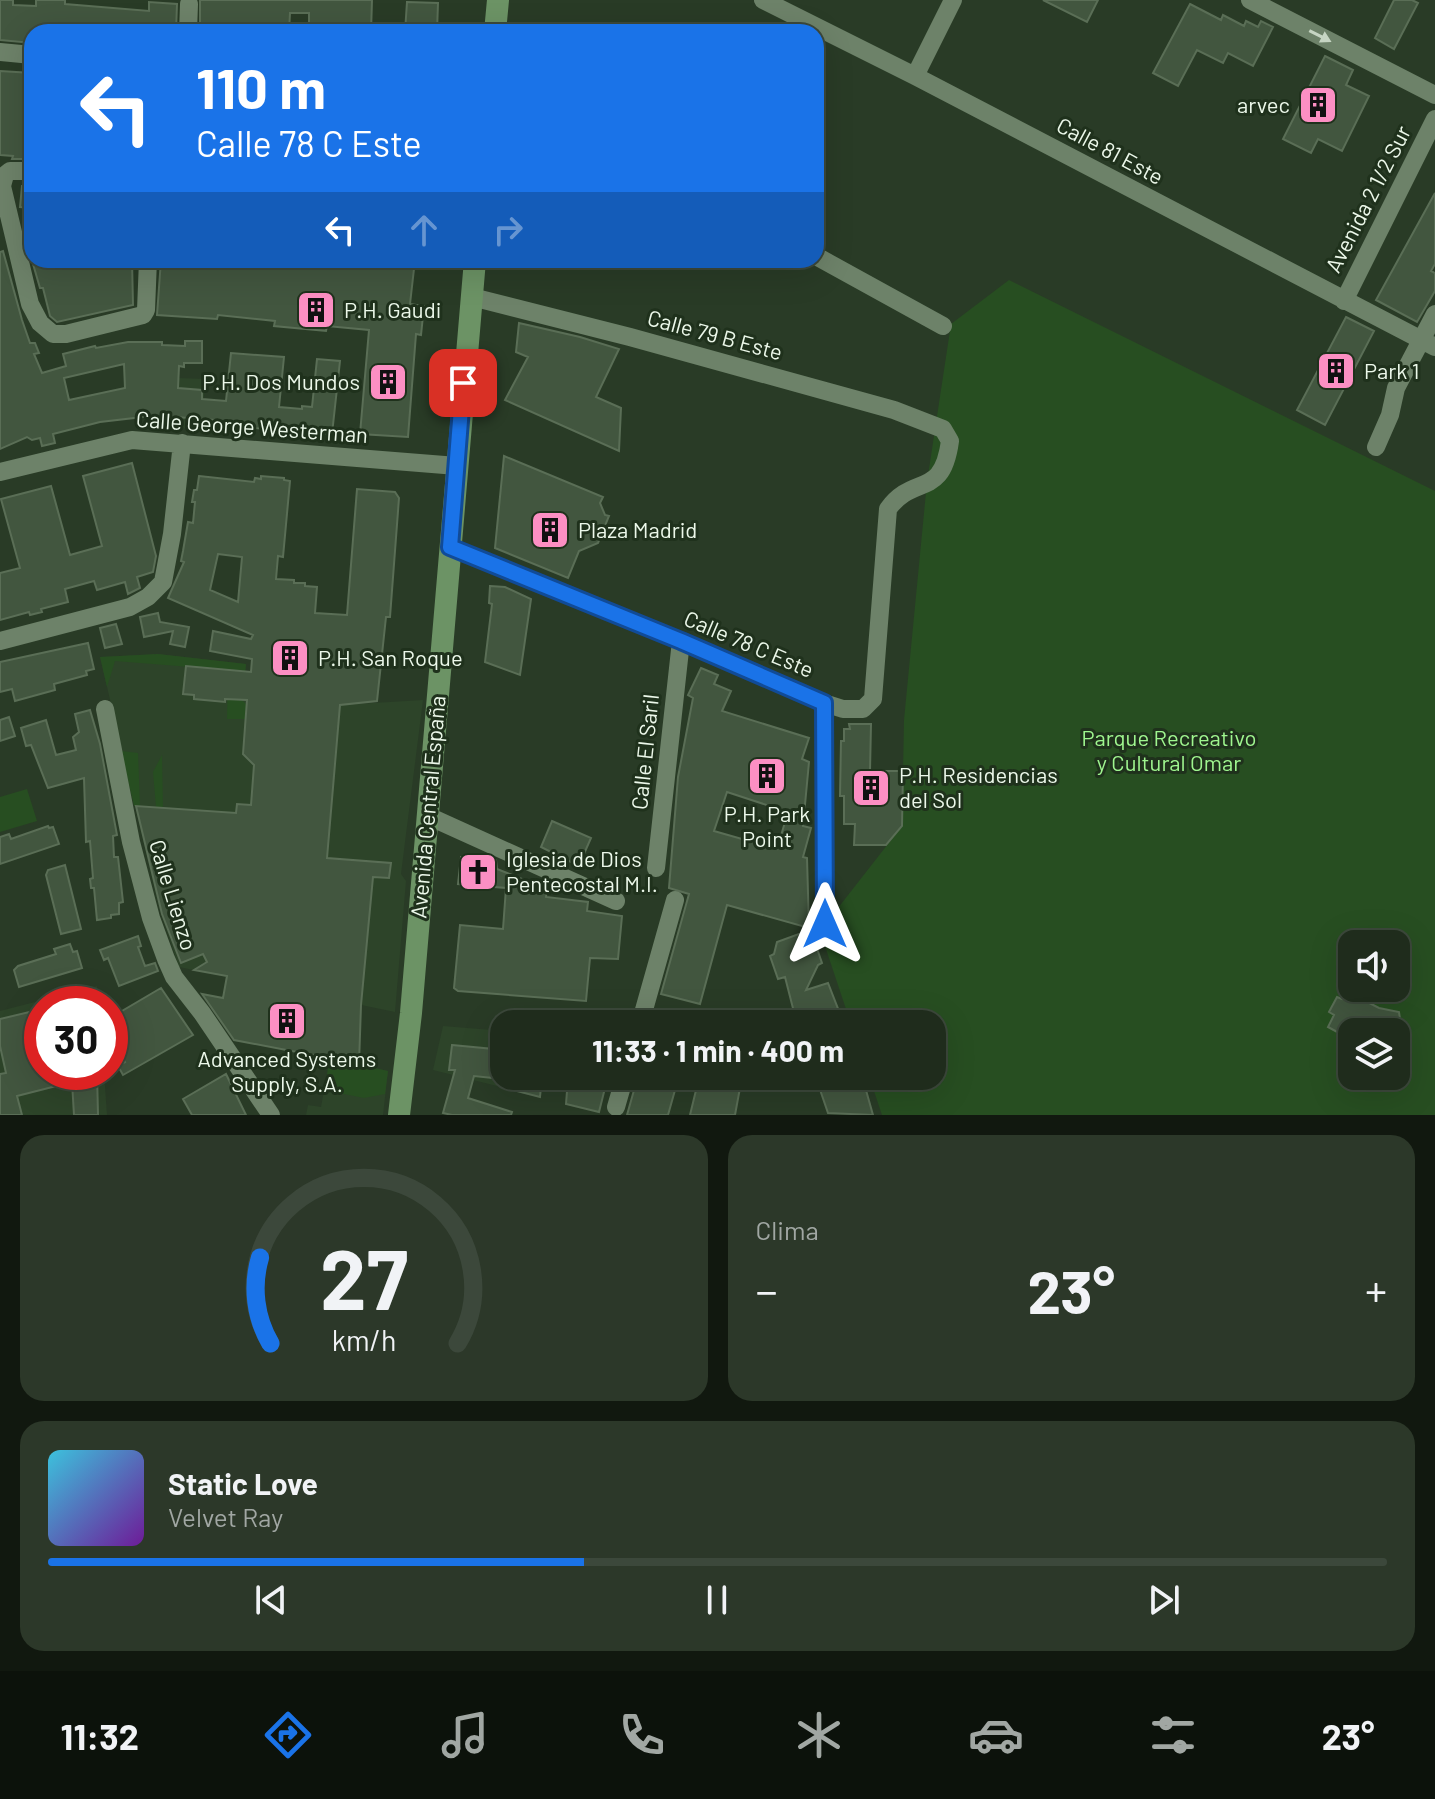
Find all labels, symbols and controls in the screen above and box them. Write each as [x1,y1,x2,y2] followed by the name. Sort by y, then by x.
[1308,29,1331,42] one-way arrow
[196,53,326,120] text: 110 m
[64,56,168,160] icon: left
[1297,84,1339,126] building icon: arvec
[1237,91,1290,117] place label: arvec
[1053,111,1168,189] street label: Calle 81 Este
[196,121,422,164] text: Calle 78 C Este
[1319,121,1415,276] street label: Avenida 2 1/2 Sur
[318,208,362,252] icon: left
[402,208,446,252] icon: ahead
[486,208,530,252] icon: right
[295,289,337,331] building icon: P.H. Gaudi
[344,296,441,322] place label: P.H. Gaudi
[645,304,785,365] street label: Calle 79 B Este
[429,349,497,417] pin
[1315,350,1357,392] building icon: Park 1
[1364,357,1419,383] place label: Park 1
[367,361,409,403] building icon: P.H. Dos Mundos
[441,361,485,405] icon: arrive
[202,368,360,394] place label: P.H. Dos Mundos
[135,405,369,447] street label: Calle George Westerman
[529,509,571,551] building icon: Plaza Madrid
[578,516,697,542] place label: Plaza Madrid
[681,604,818,682] street label: Calle 78 C Este
[269,637,311,679] building icon: P.H. San Roque
[318,644,463,670] place label: P.H. San Roque
[625,693,663,811] street label: Calle El Saril
[404,694,450,919] street label: Avenida Central España
[1082,724,1256,775] park label: Parque Recreativo y Cultural Omar
[746,755,788,797] building icon: P.H. Park Point
[899,761,1058,812] place label: P.H. Residencias del Sol
[850,767,892,809] building icon: P.H. Residencias del Sol
[724,800,810,851] place label: P.H. Park Point
[145,836,203,953] street label: Calle Lienzo
[506,845,658,896] place label: Iglesia de Dios Pentecostal M.I.
[457,851,499,893] church icon: Iglesia de Dios Pentecostal M.I.
[783,882,867,966] position arrow
[1338,930,1410,1090] map controls
[1338,930,1410,1002] button: sound
[24,986,128,1090] speed limit sign: 30
[266,1000,308,1042] building icon: Advanced Systems Supply, S.A.
[1338,1018,1410,1090] button: layers
[592,1032,844,1068] text: 11:33 · 1 min · 400 m
[198,1045,376,1096] place label: Advanced Systems Supply, S.A.
[756,1214,819,1245] text: Clima
[320,1227,408,1327] text: 27
[1027,1254,1115,1326] text: 23°
[756,1263,778,1316] text: −
[1365,1263,1387,1316] text: +
[331,1322,396,1357] text: km/h
[168,1465,318,1501] text: Static Love
[168,1501,283,1532] text: Velvet Ray
[249,1578,293,1622] icon: previous
[695,1578,739,1622] icon: pause
[1142,1578,1186,1622] icon: next
[260,1707,316,1763] icon: directions
[437,1707,493,1763] icon: music
[614,1707,670,1763] icon: phone
[791,1707,847,1763] icon: climate
[968,1707,1024,1763] icon: car
[1145,1707,1201,1763] icon: filters
[60,1714,139,1757] text: 11:32
[1322,1714,1374,1757] text: 23°

